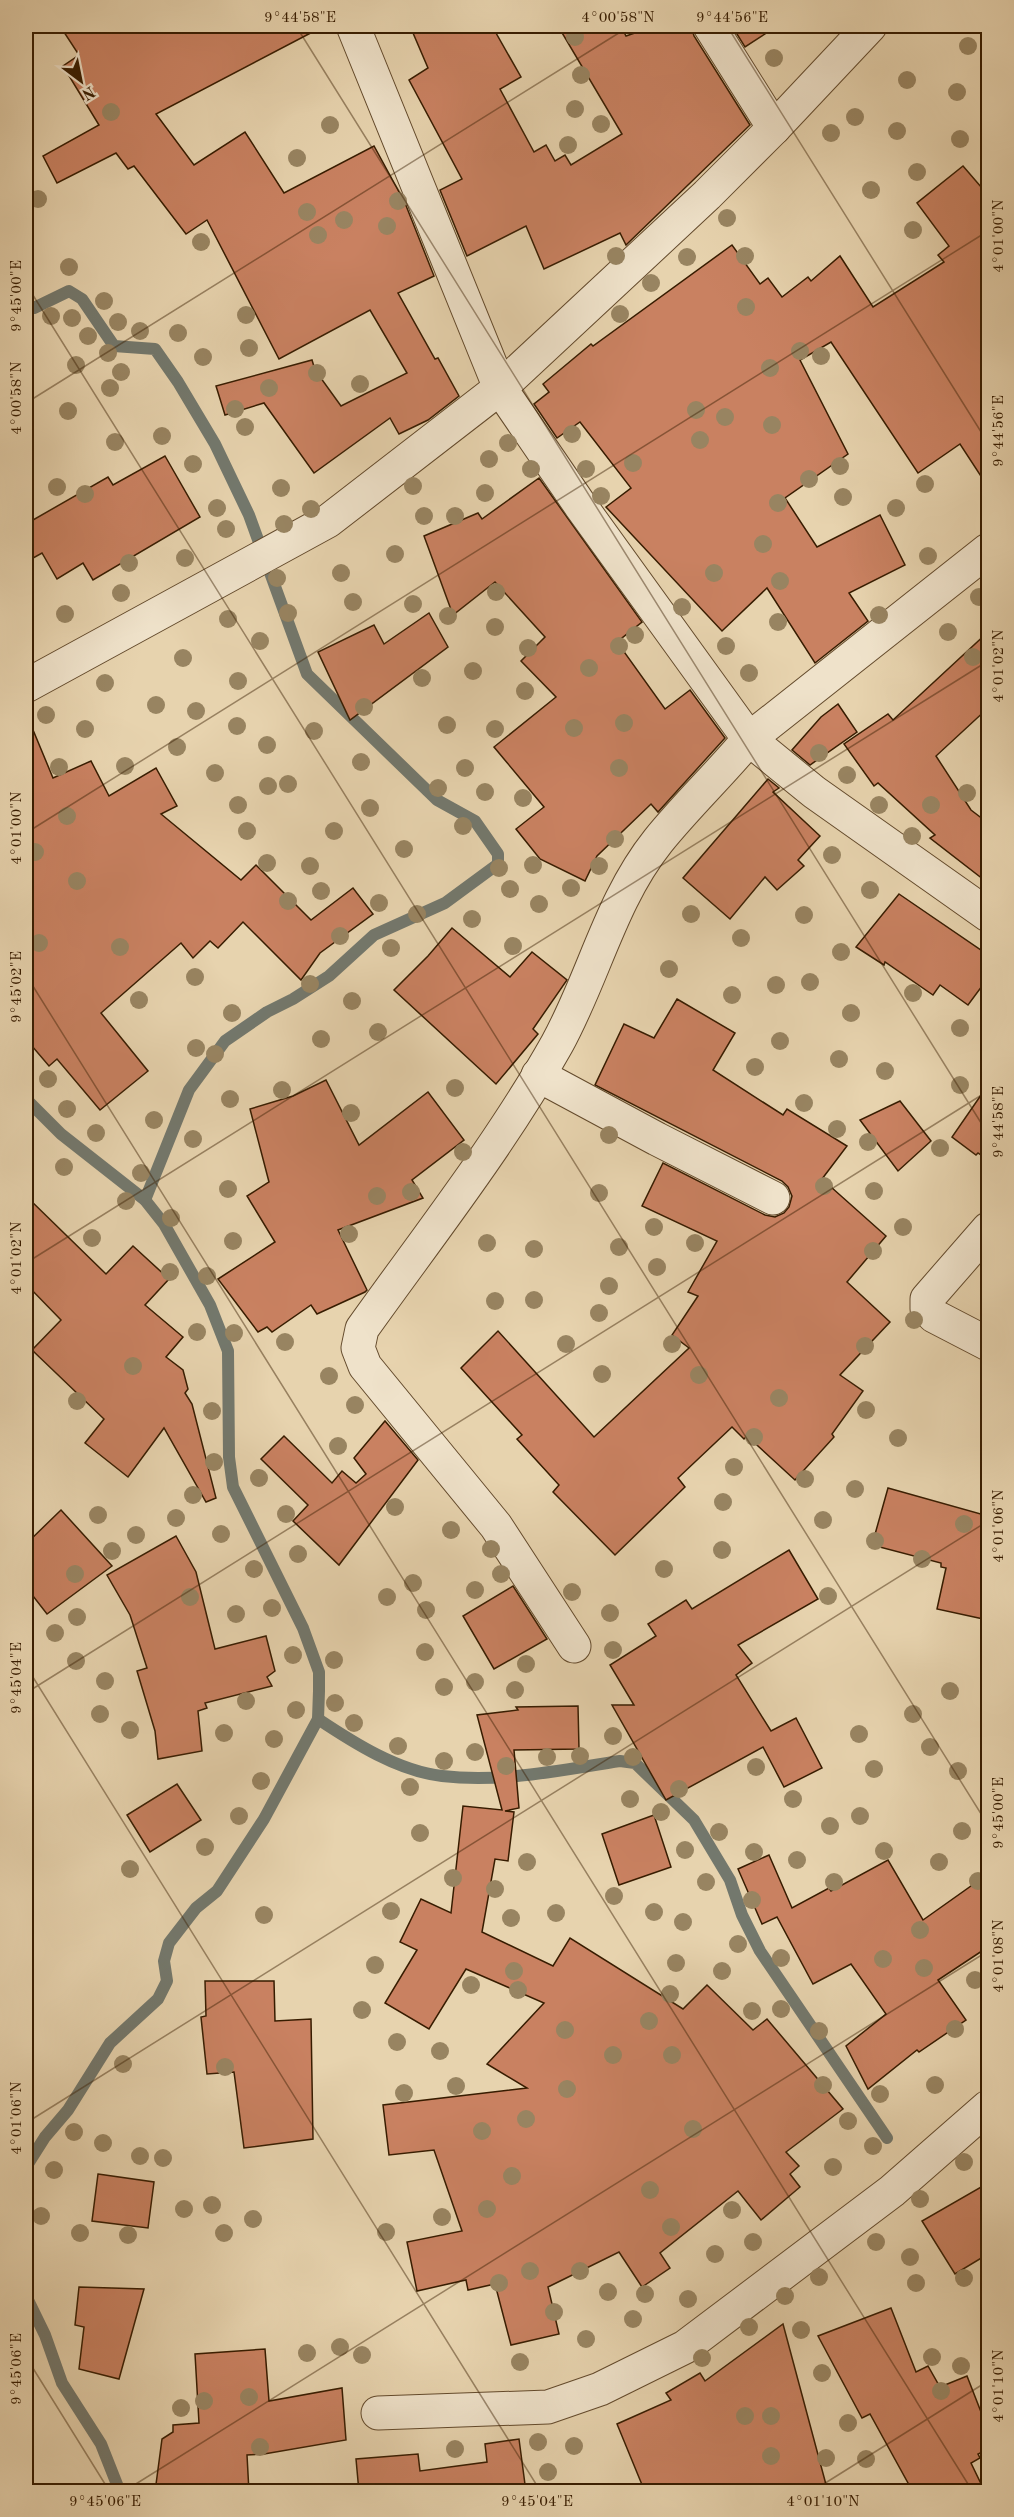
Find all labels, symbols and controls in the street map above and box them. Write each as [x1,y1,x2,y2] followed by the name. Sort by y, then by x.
[264,11,336,26] text: 9°44'58"E
[581,11,655,26] text: 4°00'58"N
[696,11,768,26] text: 9°44'56"E
[51,51,111,111] north arrow
[78,82,97,102] text: N
[992,199,1007,273] text: 4°01'00"N
[10,260,25,332] text: 9°45'00"E
[10,361,25,435] text: 4°00'58"N
[992,395,1007,467] text: 9°44'56"E
[992,629,1007,703] text: 4°01'02"N
[10,791,25,865] text: 4°01'00"N
[10,951,25,1023] text: 9°45'02"E
[992,1086,1007,1158] text: 9°44'58"E
[10,1221,25,1295] text: 4°01'02"N
[992,1489,1007,1563] text: 4°01'06"N
[10,1642,25,1714] text: 9°45'04"E
[992,1777,1007,1849] text: 9°45'00"E
[992,1919,1007,1993] text: 4°01'08"N
[10,2081,25,2155] text: 4°01'06"N
[10,2333,25,2405] text: 9°45'06"E
[992,2349,1007,2423] text: 4°01'10"N
[69,2495,141,2510] text: 9°45'06"E
[501,2495,573,2510] text: 9°45'04"E
[786,2495,860,2510] text: 4°01'10"N

